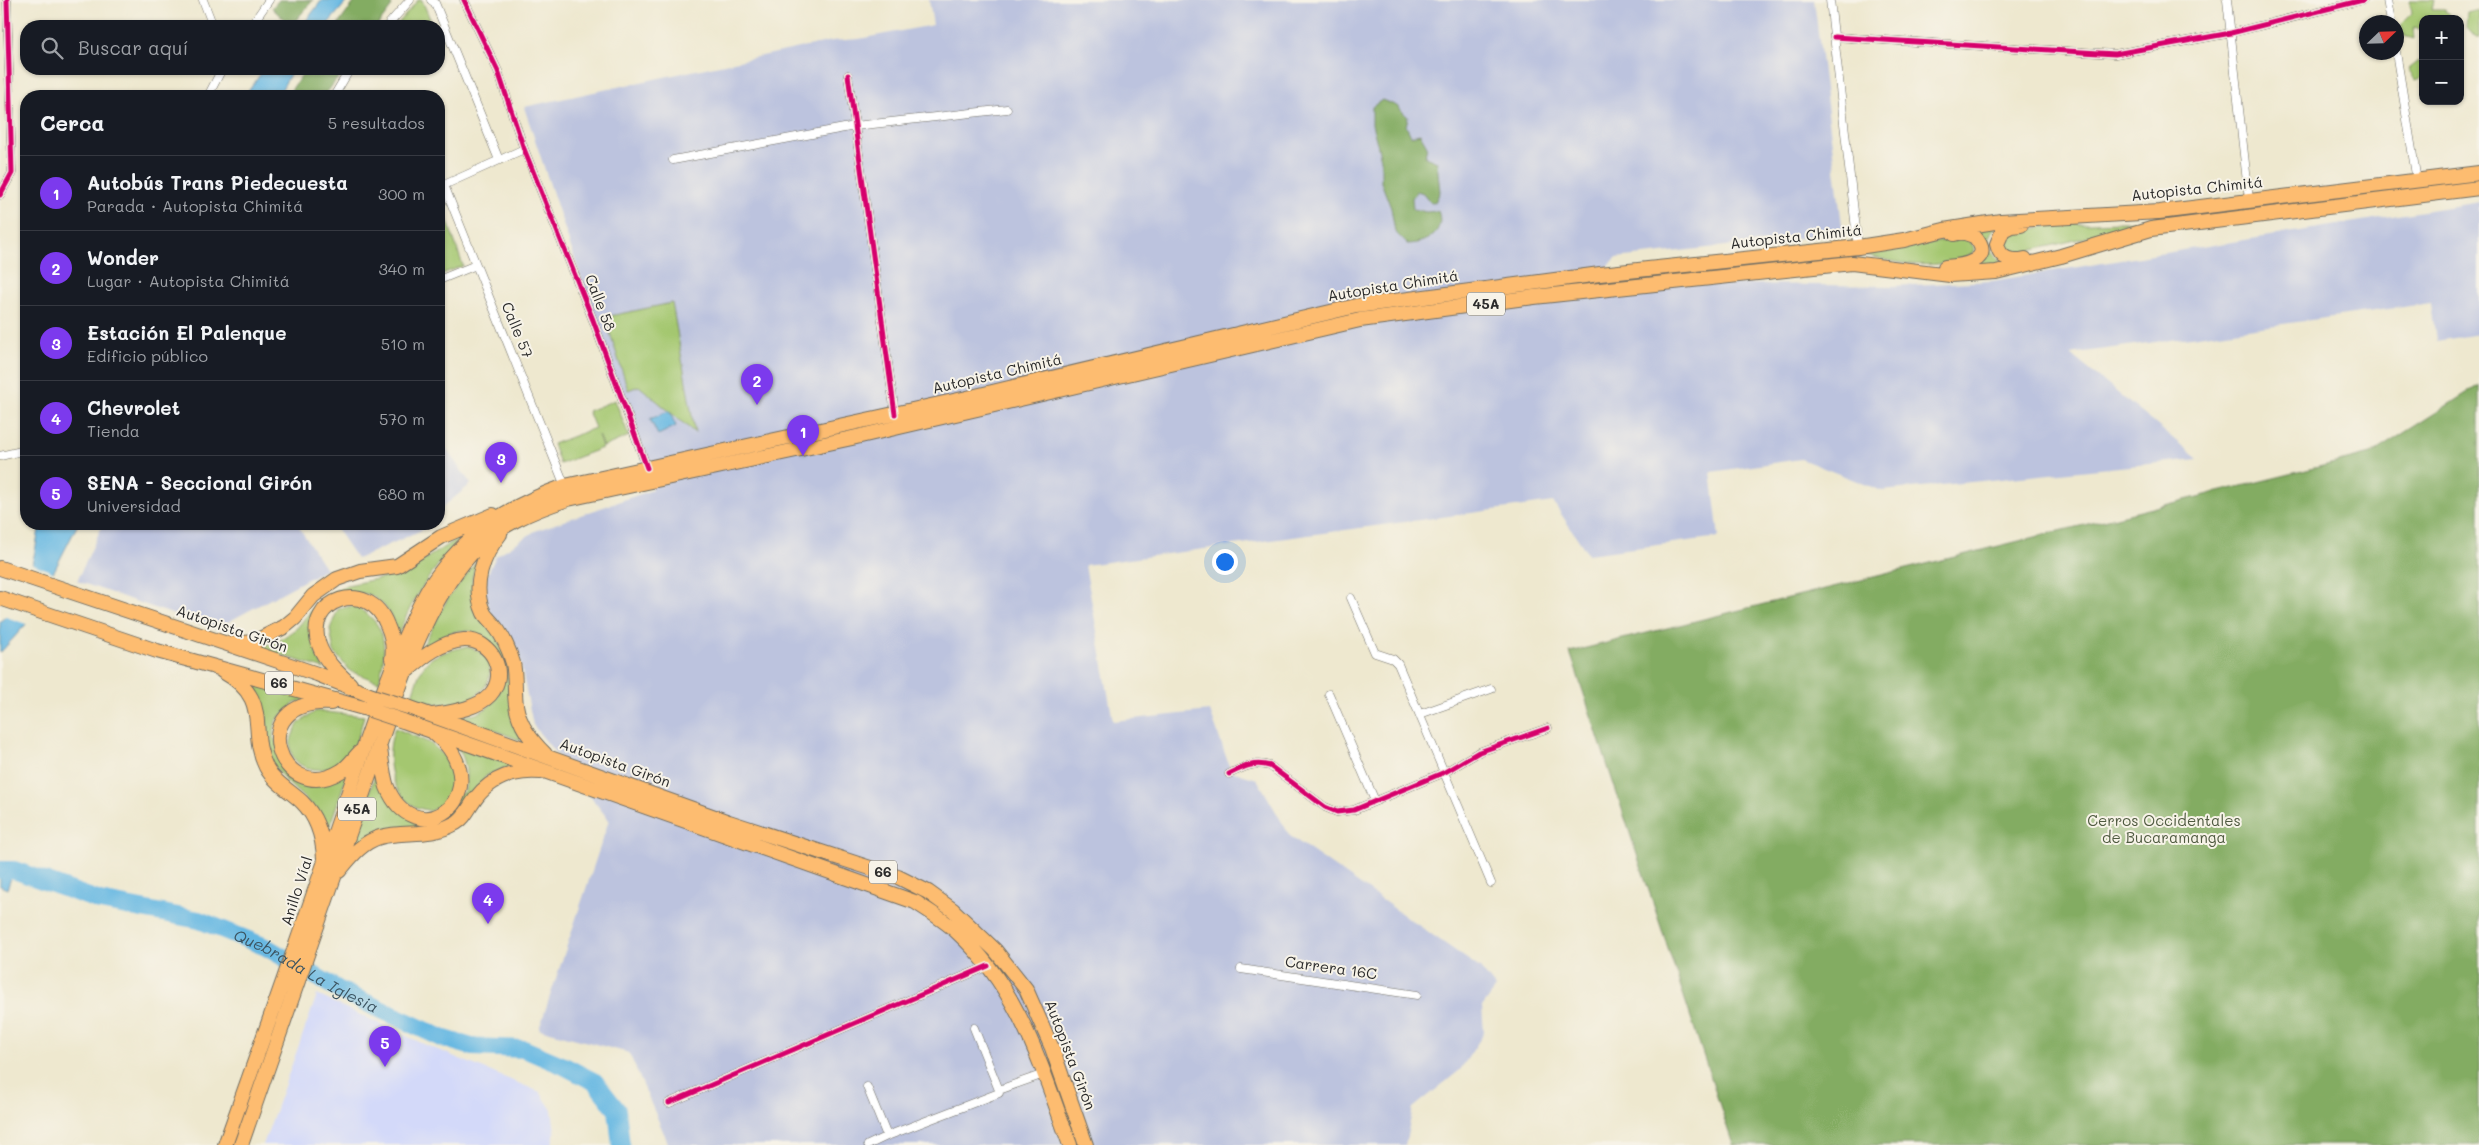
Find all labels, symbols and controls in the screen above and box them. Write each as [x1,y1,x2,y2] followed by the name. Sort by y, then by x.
[2359,15,2404,60] north arrow
[2419,15,2464,105] map controls
[2419,15,2464,60] button: +
[20,20,445,75] search box
[38,34,66,62] icon: search
[78,35,188,60] text: Buscar aquí
[2419,60,2464,105] button: −
[40,109,105,136] text: Cerca
[328,112,425,133] text: 5 resultados
[87,170,348,195] text: Autobús Trans Piedecuesta
[2130,171,2264,205] street label: Autopista Chimitá
[52,183,60,204] text: 1
[378,183,425,204] text: 300 m
[87,195,303,216] text: Parada · Autopista Chimitá
[1729,219,1863,253] street label: Autopista Chimitá
[87,245,159,270] text: Wonder
[52,258,60,279] text: 2
[378,258,425,279] text: 340 m
[1326,265,1460,305] street label: Autopista Chimitá
[87,270,290,291] text: Lugar · Autopista Chimitá
[581,271,621,334] street label: Calle 58
[1467,292,1505,316] road number: 45A
[498,299,538,361] street label: Calle 57
[87,320,287,345] text: Estación El Palenque
[51,333,61,354] text: 3
[381,333,425,354] text: 510 m
[87,345,208,366] text: Edificio público
[930,348,1063,398] street label: Autopista Chimitá
[741,364,773,405] pin: 2
[87,395,180,420] text: Chevrolet
[51,408,61,429] text: 4
[379,408,425,429] text: 570 m
[787,415,819,456] pin: 1
[87,420,140,441] text: Tienda
[485,442,517,483] pin: 3
[87,470,312,495] text: SENA - Seccional Girón
[51,483,61,504] text: 5
[378,483,425,504] text: 680 m
[87,495,181,516] text: Universidad
[1212,549,1238,575] your location
[174,600,291,656] street label: Autopista Girón
[265,671,293,694] road number: 66
[557,733,673,791] street label: Autopista Girón
[338,798,376,821] road number: 45A
[2087,810,2241,847] park label: Cerros Occidentales de Bucaramanga
[275,853,317,928] street label: Anillo Víal
[869,860,897,884] road number: 66
[472,883,504,924] pin: 4
[231,924,382,1017] water label: Quebrada La Iglesia
[1284,951,1379,983] street label: Carrera 16C
[1041,997,1101,1113] street label: Autopista Girón
[369,1026,401,1067] pin: 5

